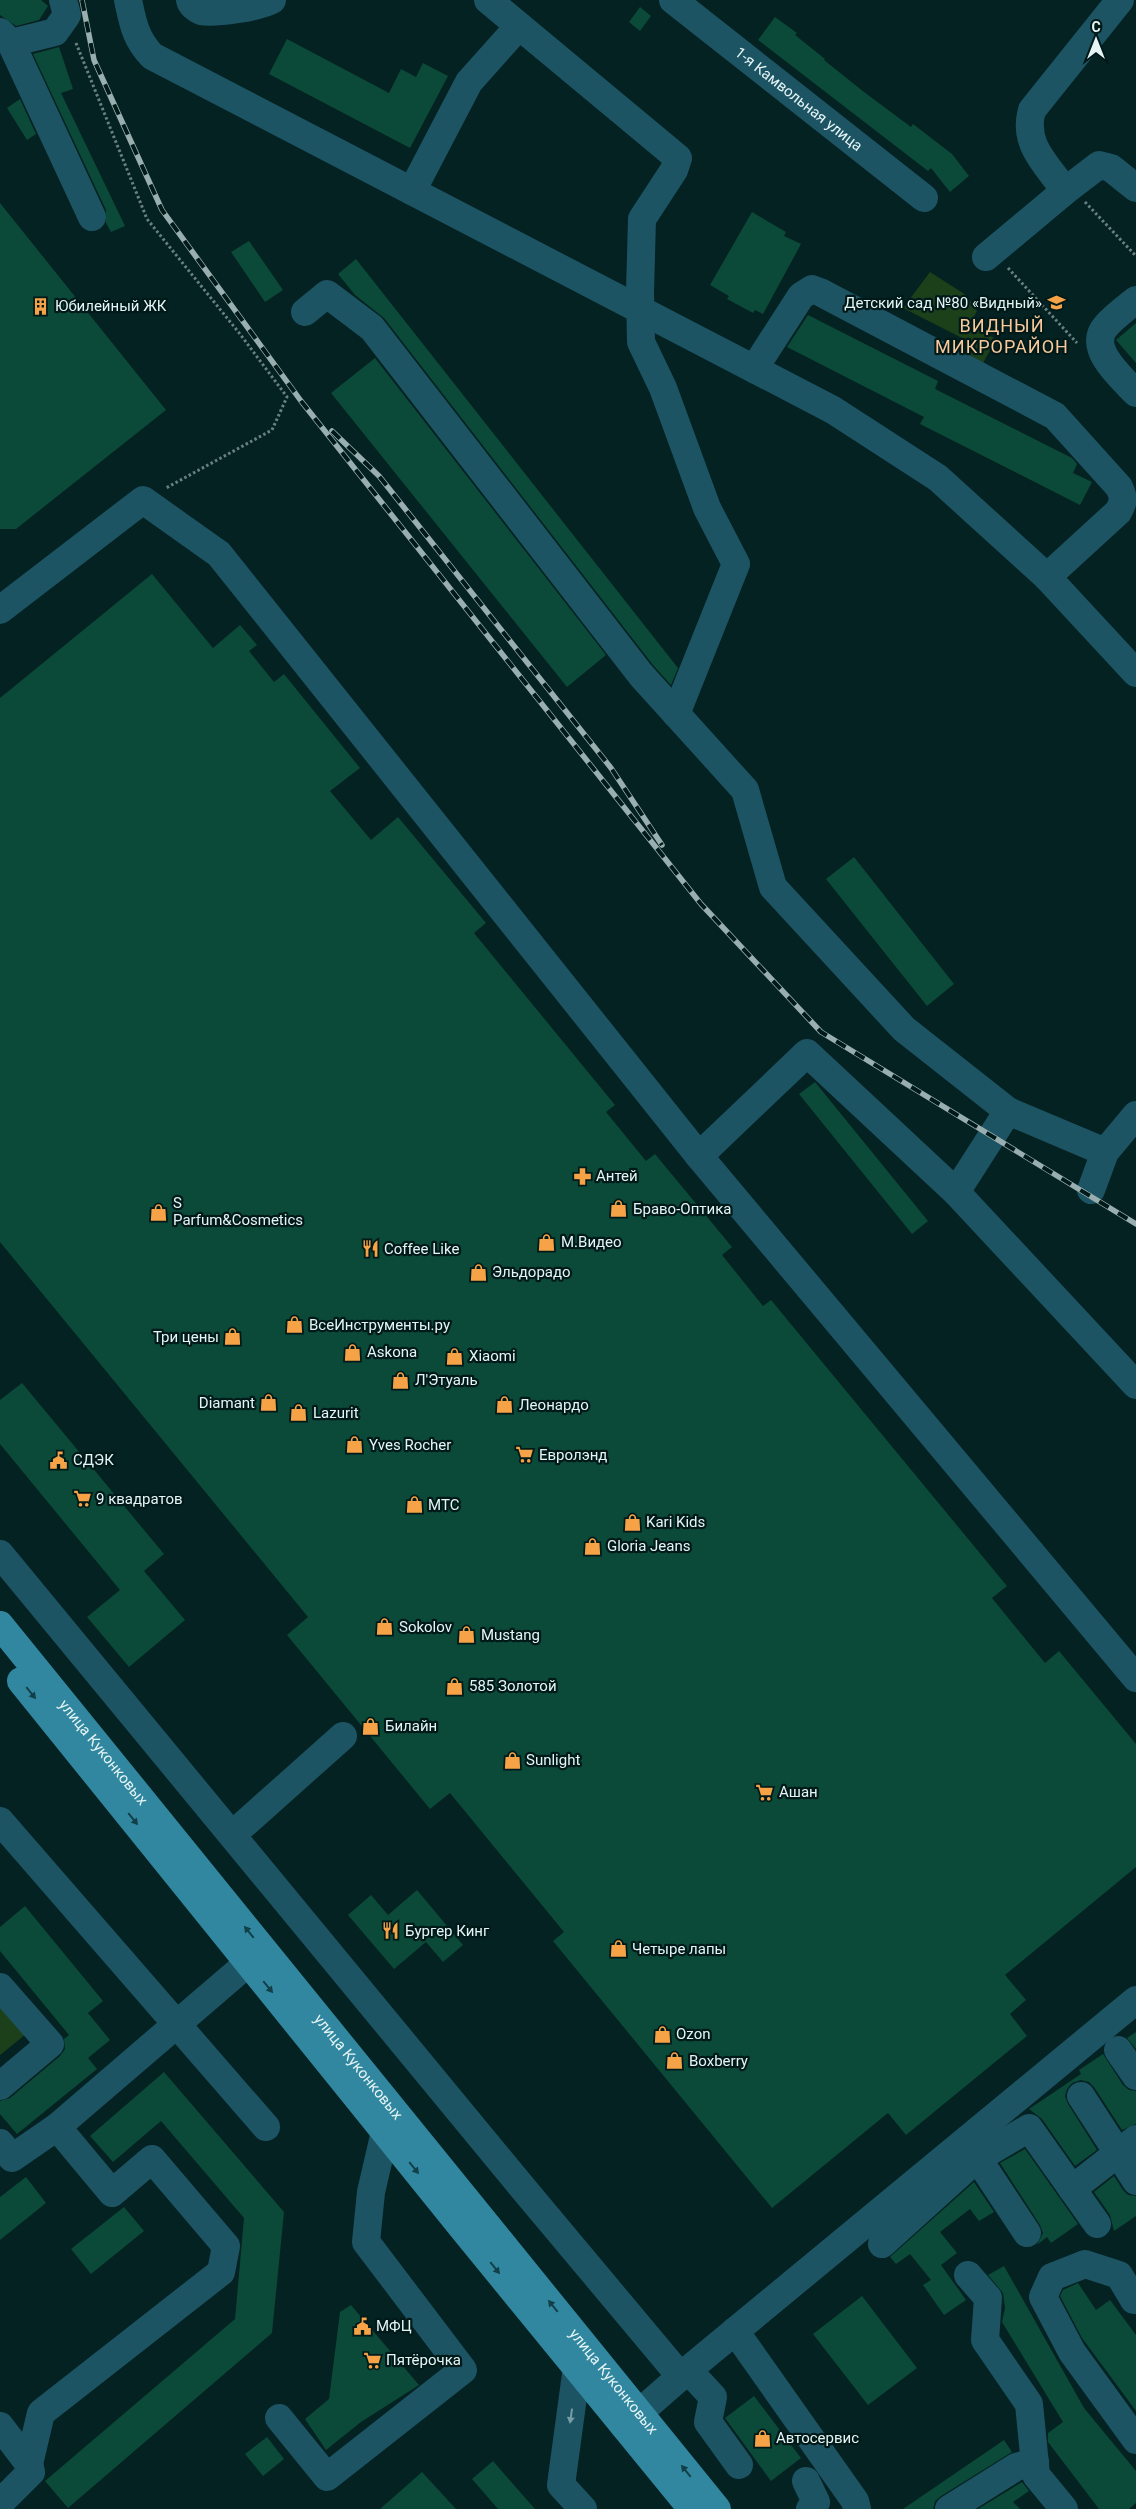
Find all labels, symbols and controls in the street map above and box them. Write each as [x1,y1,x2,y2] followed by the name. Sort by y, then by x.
[1071,15,1121,65] north arrow
[1091,19,1101,35] text: С
[731,43,866,155] street label: 1-я Камвольная улица
[1046,293,1066,313] school or university icon: Детский сад №80 «Видный»
[844,294,1042,312] place label: Детский сад №80 «Видный»
[31,296,51,316] building icon: Юбилейный ЖК
[55,297,167,315] place label: Юбилейный ЖК
[935,315,1069,357] district label: ВИДНЫЙ МИКРОРАЙОН
[572,1166,592,1186] pharmacy icon: Антей
[596,1167,638,1185] place label: Антей
[173,1194,303,1229] place label: S Parfum&Cosmetics
[609,1199,629,1219] shop icon: Браво-Оптика
[633,1200,731,1218] place label: Браво-Оптика
[149,1202,169,1222] shop icon: S Parfum&Cosmetics
[537,1232,557,1252] shop icon: М.Видео
[561,1233,622,1251] place label: М.Видео
[360,1239,380,1259] restaurant icon: Coffee Like
[384,1240,459,1258] place label: Coffee Like
[468,1262,488,1282] shop icon: Эльдорадо
[492,1263,571,1281] place label: Эльдорадо
[285,1315,305,1335] shop icon: ВсеИнструменты.ру
[309,1316,450,1334] place label: ВсеИнструменты.ру
[223,1327,243,1347] shop icon: Три цены
[153,1328,219,1346] place label: Три цены
[343,1342,363,1362] shop icon: Askona
[367,1343,417,1361] place label: Askona
[445,1346,465,1366] shop icon: Xiaomi
[469,1347,516,1365] place label: Xiaomi
[391,1370,411,1390] shop icon: Л'Этуаль
[415,1371,478,1389] place label: Л'Этуаль
[259,1393,279,1413] shop icon: Diamant
[199,1394,255,1412] place label: Diamant
[495,1395,515,1415] shop icon: Леонардо
[519,1396,589,1414] place label: Леонардо
[289,1403,309,1423] shop icon: Lazurit
[313,1404,359,1422] place label: Lazurit
[345,1435,365,1455] shop icon: Yves Rocher
[369,1436,451,1454] place label: Yves Rocher
[515,1445,535,1465] supermarket icon: Евролэнд
[539,1446,607,1464] place label: Евролэнд
[49,1450,69,1470] public building icon: СДЭК
[73,1451,114,1469] place label: СДЭК
[72,1489,92,1509] supermarket icon: 9 квадратов
[96,1490,183,1508] place label: 9 квадратов
[404,1495,424,1515] shop icon: МТС
[428,1496,460,1514] place label: МТС
[622,1512,642,1532] shop icon: Kari Kids
[646,1513,705,1531] place label: Kari Kids
[583,1536,603,1556] shop icon: Gloria Jeans
[607,1537,690,1555] place label: Gloria Jeans
[375,1617,395,1637] shop icon: Sokolov
[399,1618,452,1636] place label: Sokolov
[457,1625,477,1645] shop icon: Mustang
[481,1626,540,1644] place label: Mustang
[445,1676,465,1696] shop icon: 585 Золотой
[469,1677,557,1695] place label: 585 Золотой
[25,1686,36,1699] one-way arrow
[55,1696,152,1809] street label: улица Куконковых
[361,1716,381,1736] shop icon: Билайн
[385,1717,437,1735] place label: Билайн
[502,1750,522,1770] shop icon: Sunlight
[526,1751,580,1769] place label: Sunlight
[755,1782,775,1802] supermarket icon: Ашан
[779,1783,818,1801] place label: Ашан
[127,1813,138,1826] one-way arrow
[381,1921,401,1941] restaurant icon: Бургер Кинг
[405,1922,490,1940] place label: Бургер Кинг
[244,1926,255,1939] one-way arrow
[608,1939,628,1959] shop icon: Четыре лапы
[632,1940,726,1958] place label: Четыре лапы
[262,1980,273,1993] one-way arrow
[310,2010,407,2124] street label: улица Куконковых
[652,2024,672,2044] shop icon: Ozon
[676,2025,710,2043] place label: Ozon
[665,2051,685,2071] shop icon: Boxberry
[689,2052,748,2070] place label: Boxberry
[408,2161,419,2174] one-way arrow
[489,2261,500,2274] one-way arrow
[548,2300,559,2313] one-way arrow
[352,2316,372,2336] public building icon: МФЦ
[376,2317,412,2335] place label: МФЦ
[565,2325,662,2438] street label: улица Куконковых
[362,2350,382,2370] supermarket icon: Пятёрочка
[386,2351,461,2369] place label: Пятёрочка
[567,2408,575,2424] one-way arrow
[752,2428,772,2448] shop icon: Автосервис
[776,2429,859,2447] place label: Автосервис
[681,2465,692,2478] one-way arrow

